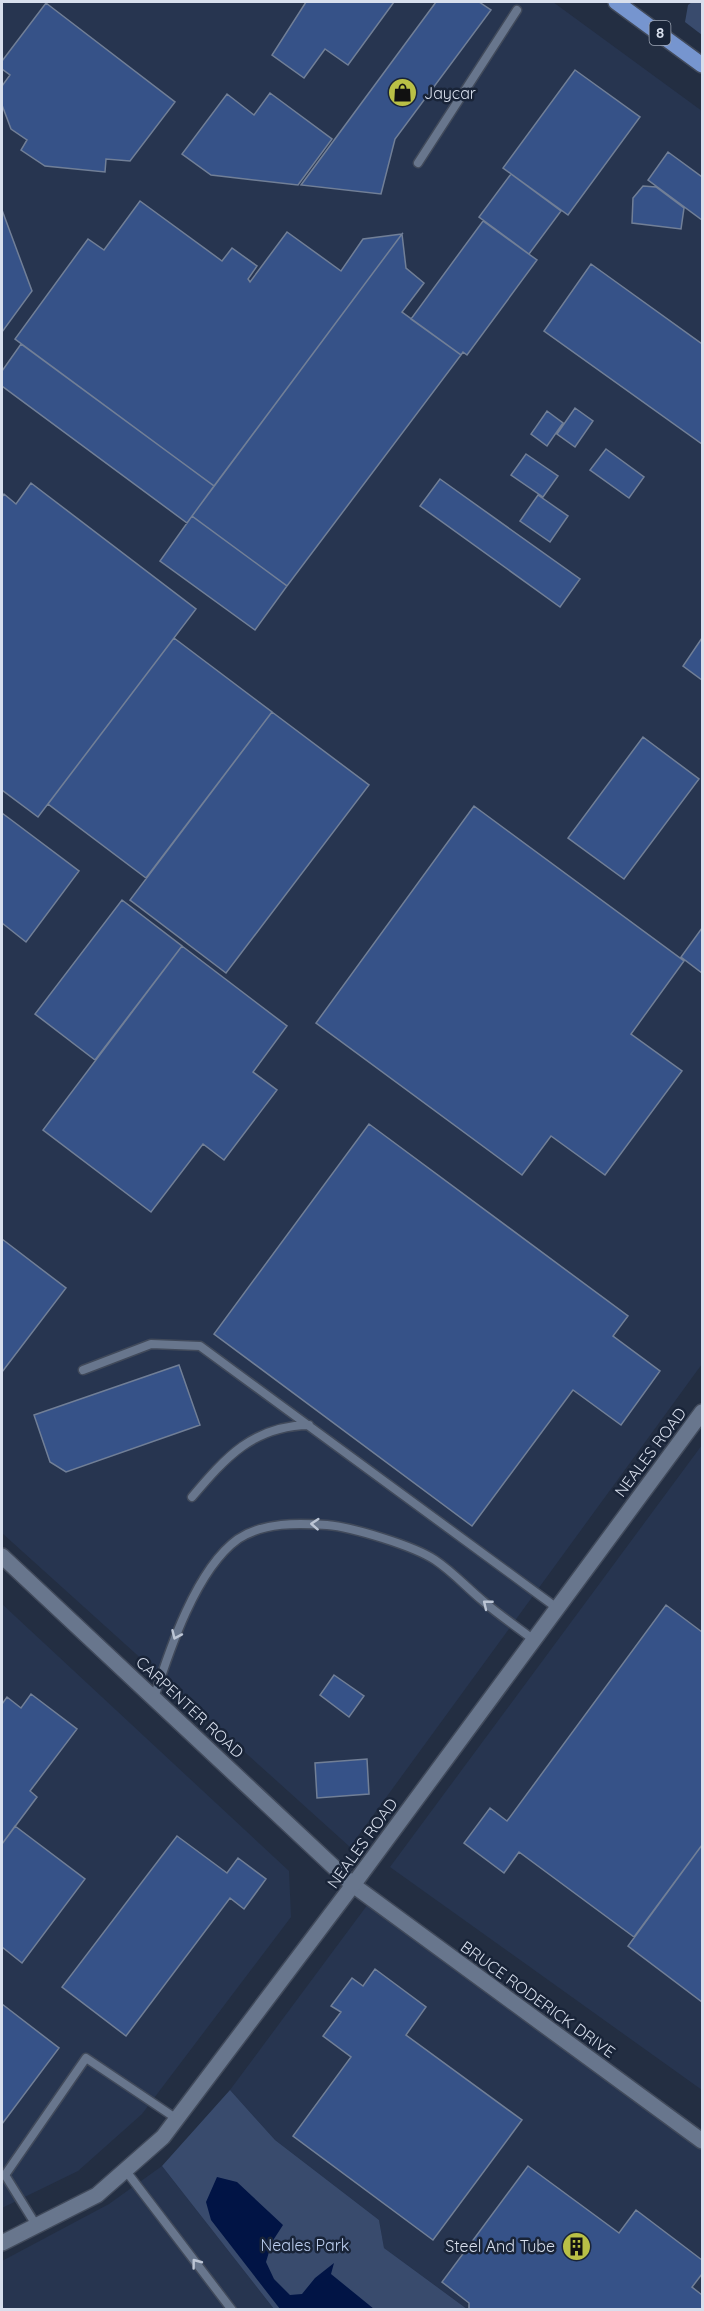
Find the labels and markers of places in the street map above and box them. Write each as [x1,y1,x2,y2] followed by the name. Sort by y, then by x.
[387,77,419,109] shop icon: Jaycar
[424,83,476,103] place label: Jaycar
[560,2230,592,2262] building icon: Steel And Tube
[445,2236,555,2256] place label: Steel And Tube

